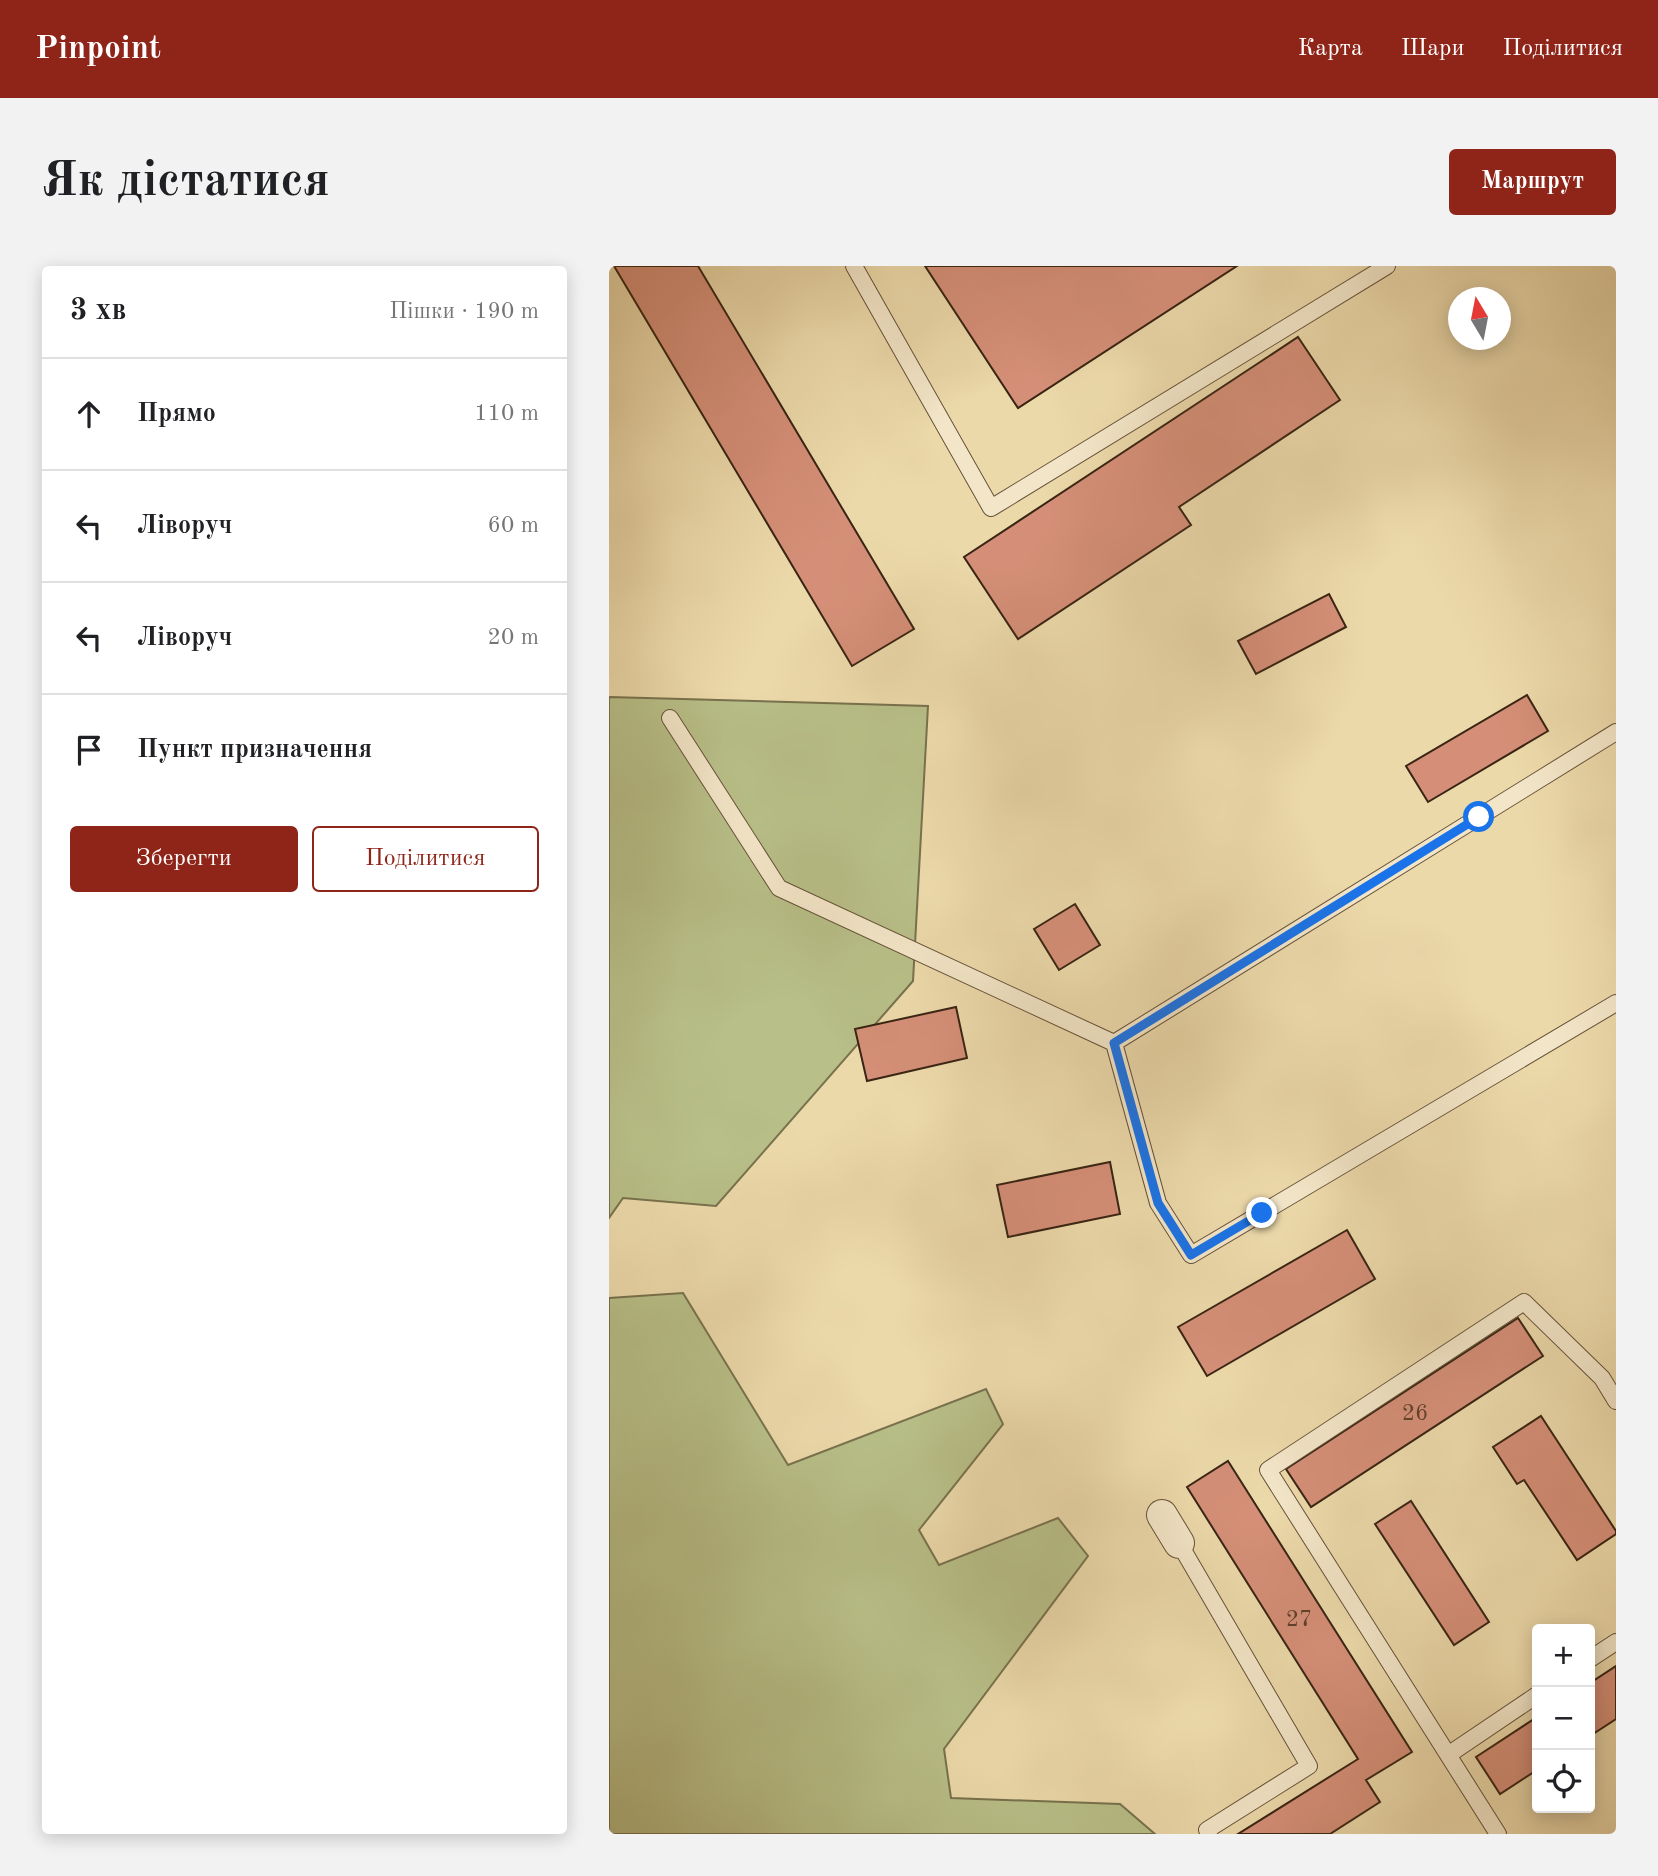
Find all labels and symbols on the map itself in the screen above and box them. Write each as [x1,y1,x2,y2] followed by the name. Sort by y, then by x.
[1448,287,1511,350] north arrow
[1463,801,1494,832] route start
[1246,1197,1277,1228] route end
[1402,1402,1428,1425] house number: 26
[1286,1608,1312,1631] house number: 27

